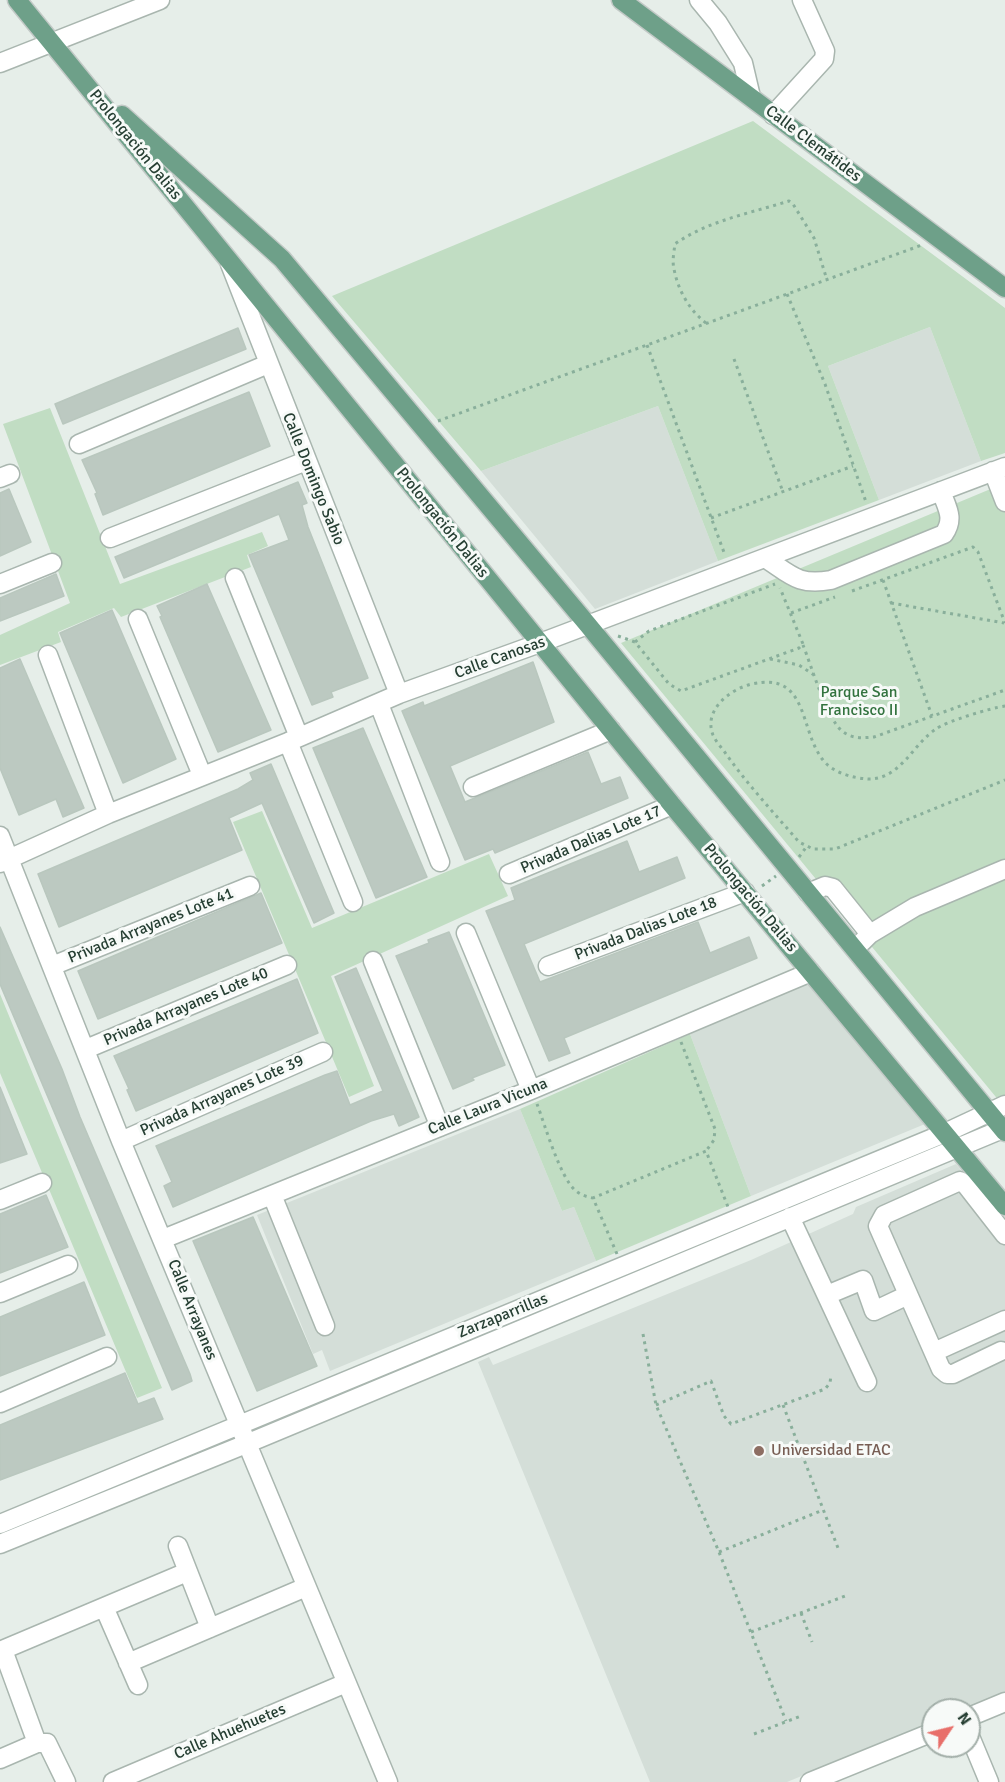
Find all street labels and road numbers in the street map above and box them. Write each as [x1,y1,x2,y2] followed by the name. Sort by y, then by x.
[85,86,185,204] street label: Prolongación Dalias
[761,102,865,186] street label: Calle Clemátides
[278,410,348,548] street label: Calle Domingo Sabio
[392,464,492,582] street label: Prolongación Dalias
[452,633,548,683] street label: Calle Canosas
[518,802,664,878] street label: Privada Dalias Lote 17
[699,840,801,956] street label: Prolongación Dalias
[65,884,237,968] street label: Privada Arrayanes Lote 41
[572,893,720,965] street label: Privada Dalias Lote 18
[101,964,271,1050] street label: Privada Arrayanes Lote 40
[137,1051,307,1141] street label: Privada Arrayanes Lote 39
[425,1074,551,1140] street label: Calle Laura Vicuna
[163,1257,221,1363] street label: Calle Arrayanes
[455,1289,551,1343] street label: Zarzaparrillas
[171,1700,289,1764] street label: Calle Ahuehuetes

